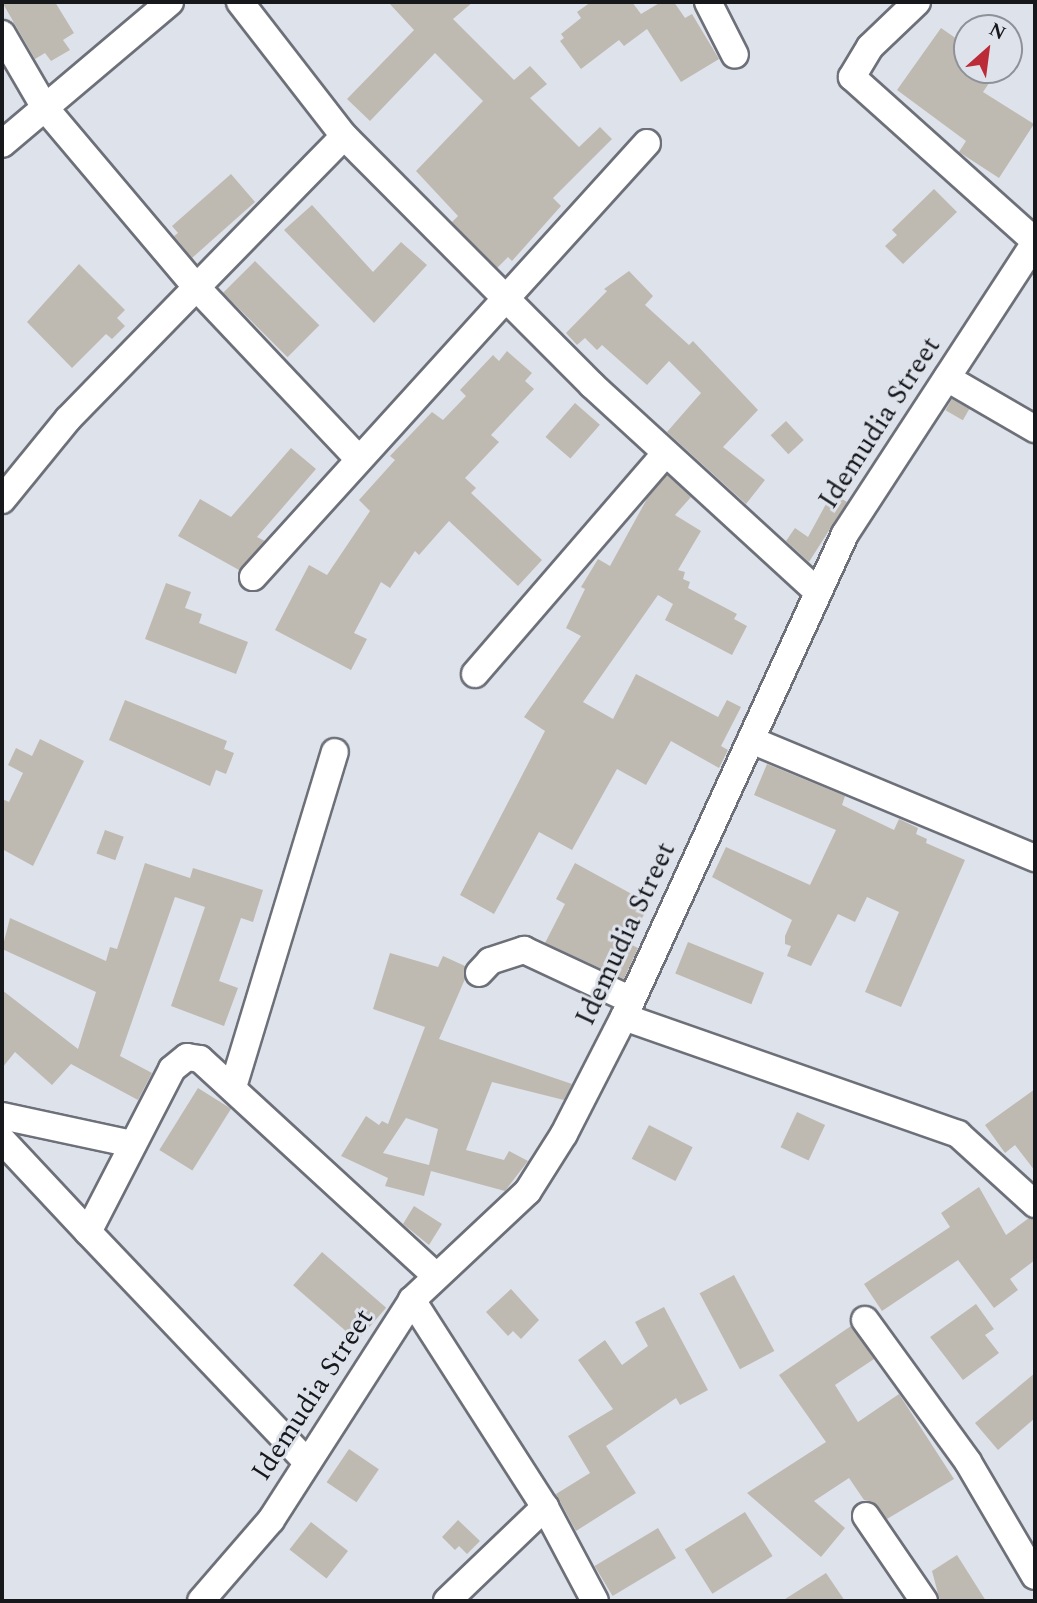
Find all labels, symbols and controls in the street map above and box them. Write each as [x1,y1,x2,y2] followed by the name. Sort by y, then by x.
[953,14,1023,84] north arrow
[983,15,1011,48] text: N
[812,331,948,515] street label: Idemudia Street
[569,837,683,1031] street label: Idemudia Street
[245,1303,381,1487] street label: Idemudia Street

